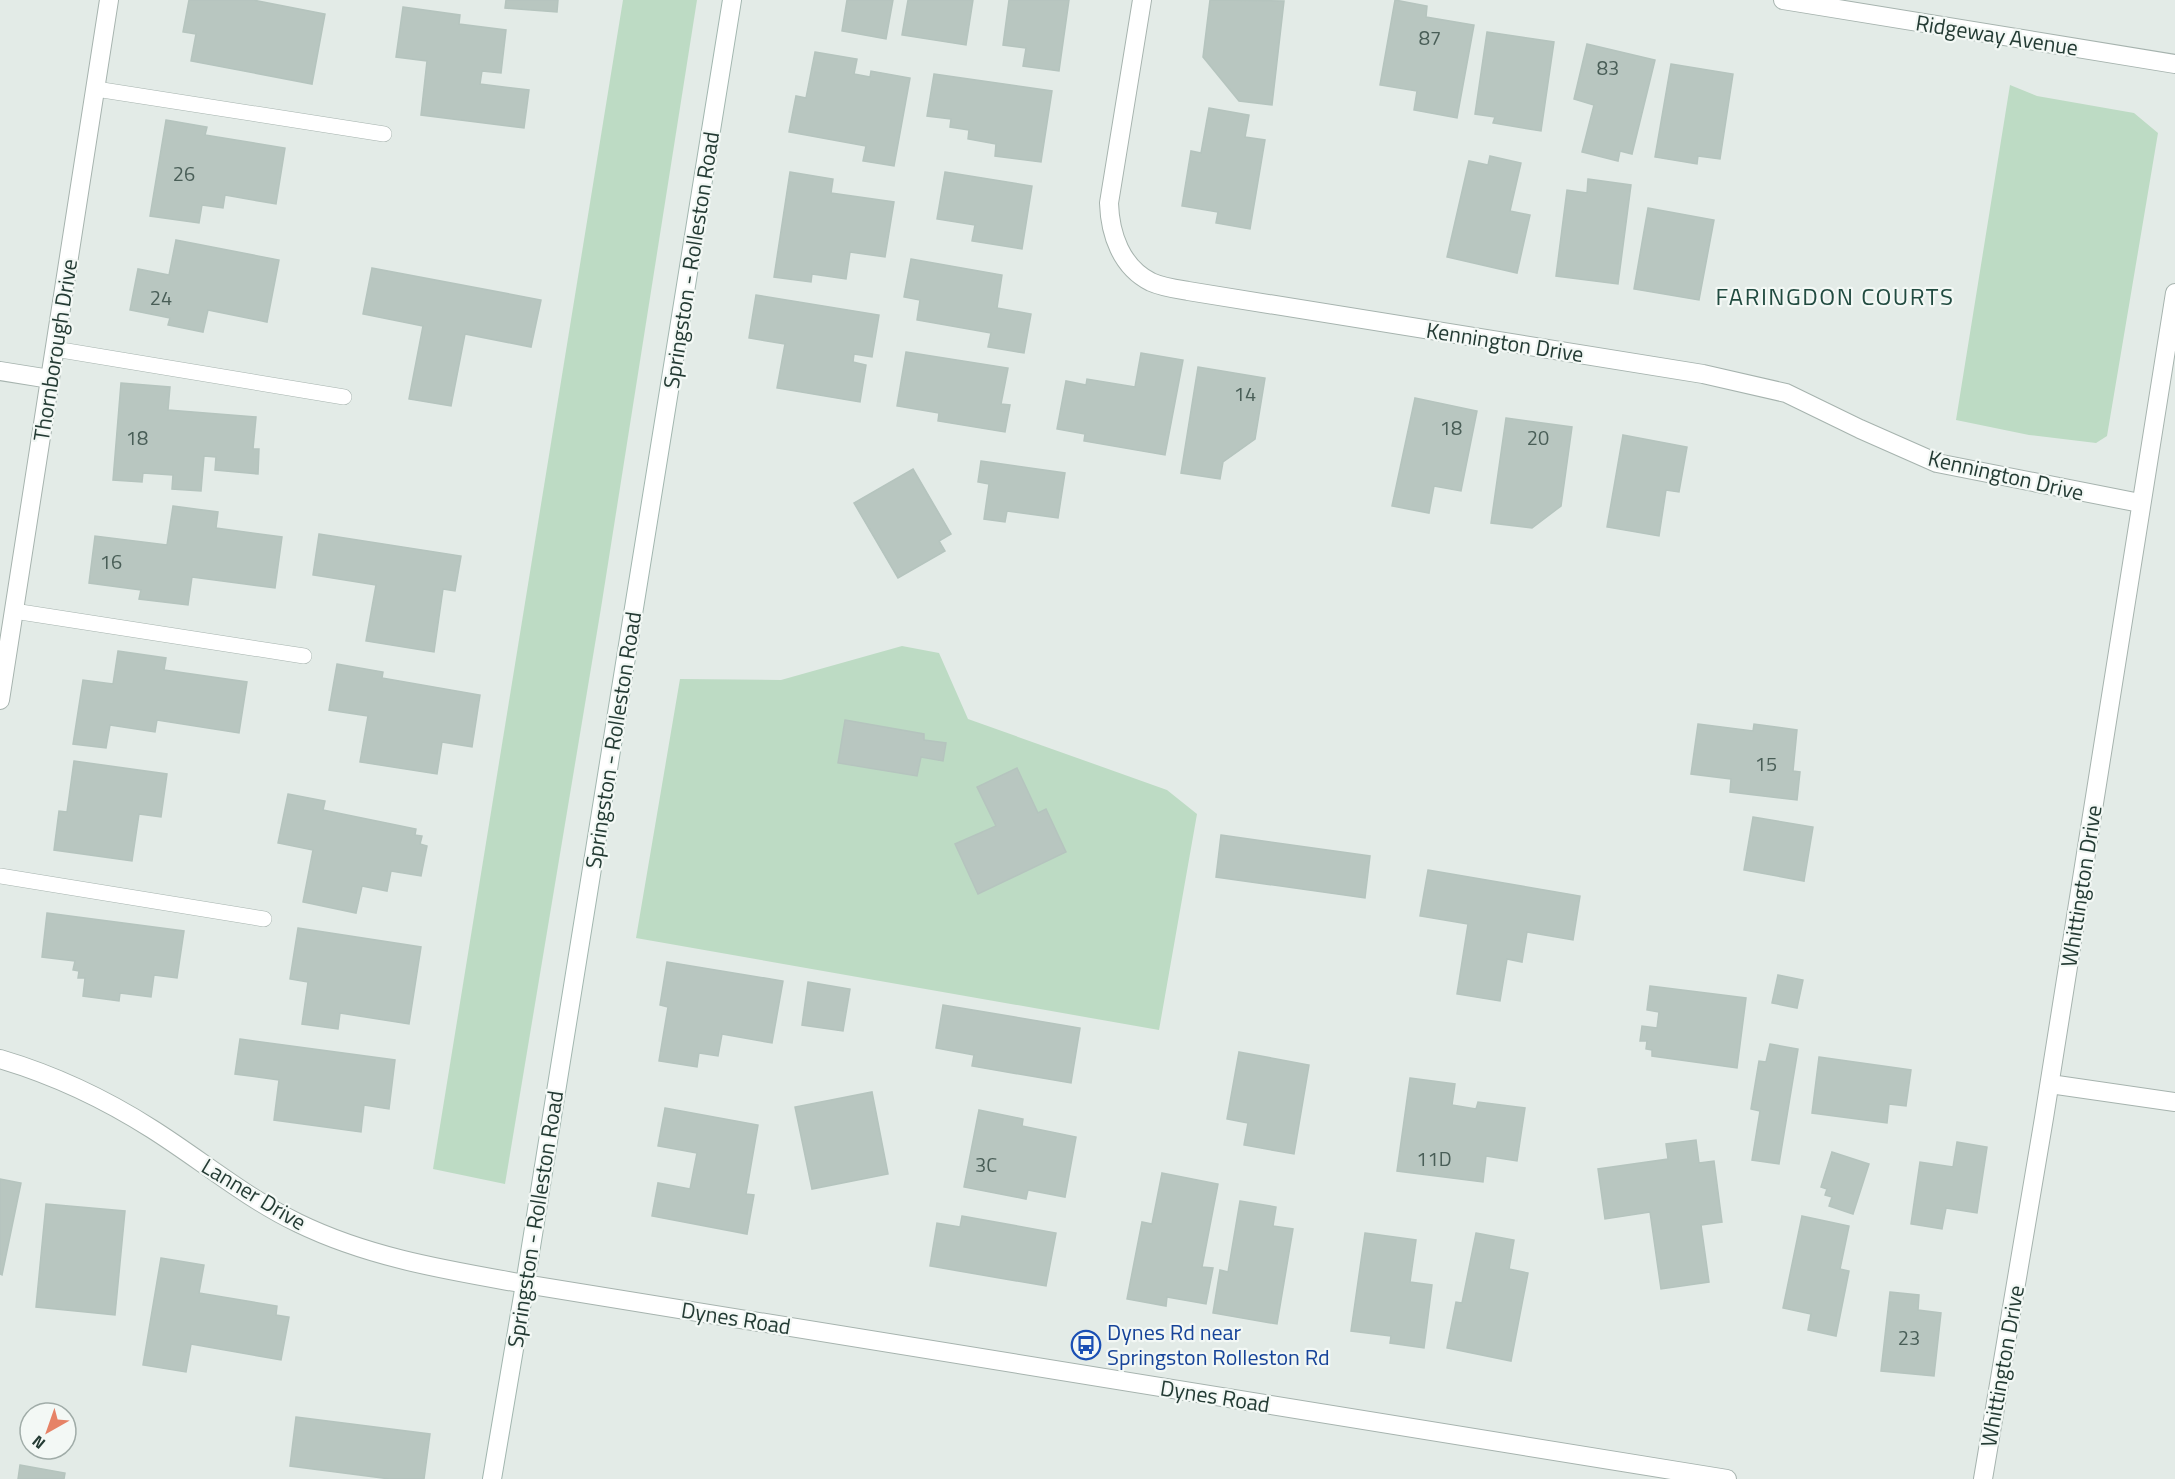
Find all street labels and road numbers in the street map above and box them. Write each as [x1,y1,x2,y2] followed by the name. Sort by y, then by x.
[1913,5,2081,65] street label: Ridgeway Avenue
[654,129,728,391] street label: Springston - Rolleston Road
[24,256,86,444] street label: Thornborough Drive
[1424,313,1586,371] street label: Kennington Drive
[1925,441,2087,509] street label: Kennington Drive
[576,609,650,871] street label: Springston - Rolleston Road
[2051,803,2111,969] street label: Whittington Drive
[498,1088,572,1350] street label: Springston - Rolleston Road
[195,1149,313,1239] street label: Lanner Drive
[1971,1282,2033,1450] street label: Whittington Drive
[679,1293,793,1343] street label: Dynes Road
[1158,1371,1272,1421] street label: Dynes Road

